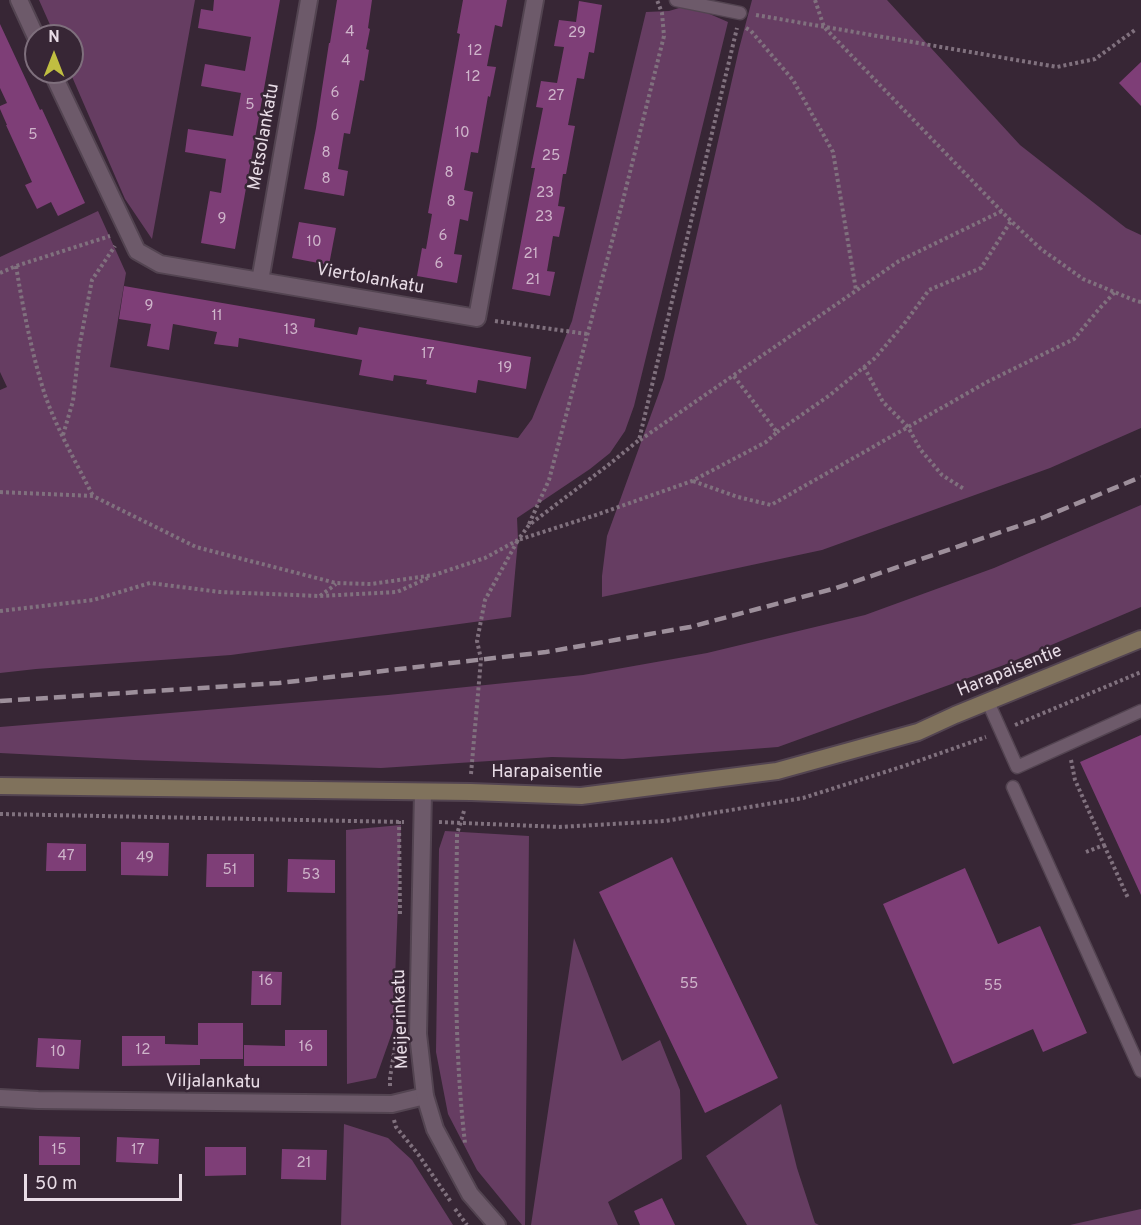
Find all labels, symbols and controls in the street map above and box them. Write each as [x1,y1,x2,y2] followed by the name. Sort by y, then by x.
[24,24,84,84] north arrow
[345,24,355,42] house number: 4
[568,25,586,43] house number: 29
[48,28,60,48] text: N
[468,43,482,61] house number: 12
[341,53,351,71] house number: 4
[466,69,480,87] house number: 12
[245,82,285,192] street label: Metsolankatu
[331,85,339,103] house number: 6
[548,88,564,106] house number: 27
[245,97,255,115] house number: 5
[331,108,339,126] house number: 6
[454,125,470,143] house number: 10
[28,127,38,145] house number: 5
[321,145,331,163] house number: 8
[542,148,560,166] house number: 25
[444,165,454,183] house number: 8
[321,171,331,189] house number: 8
[536,185,554,203] house number: 23
[446,194,456,212] house number: 8
[535,209,553,227] house number: 23
[218,211,226,229] house number: 9
[439,228,447,246] house number: 6
[306,234,322,252] house number: 10
[524,246,538,264] house number: 21
[435,256,443,274] house number: 6
[314,260,426,300] street label: Viertolankatu
[526,272,540,290] house number: 21
[145,298,153,316] house number: 9
[211,308,223,326] house number: 11
[284,322,298,340] house number: 13
[421,346,435,364] house number: 17
[498,360,512,378] house number: 19
[954,641,1066,703] street label: Harapaisentie
[491,762,603,784] street label: Harapaisentie
[58,848,74,866] house number: 47
[136,850,154,868] house number: 49
[223,862,237,880] house number: 51
[302,867,320,885] house number: 53
[389,969,415,1069] street label: Meijerinkatu
[259,973,273,991] house number: 16
[680,976,698,994] house number: 55
[984,978,1002,996] house number: 55
[299,1039,313,1057] house number: 16
[136,1042,150,1060] house number: 12
[50,1044,66,1062] house number: 10
[165,1071,261,1095] street label: Viljalankatu
[52,1142,66,1160] house number: 15
[131,1142,145,1160] house number: 17
[297,1155,311,1173] house number: 21
[27,1162,184,1200] scale bar
[35,1173,77,1196] text: 50 m

